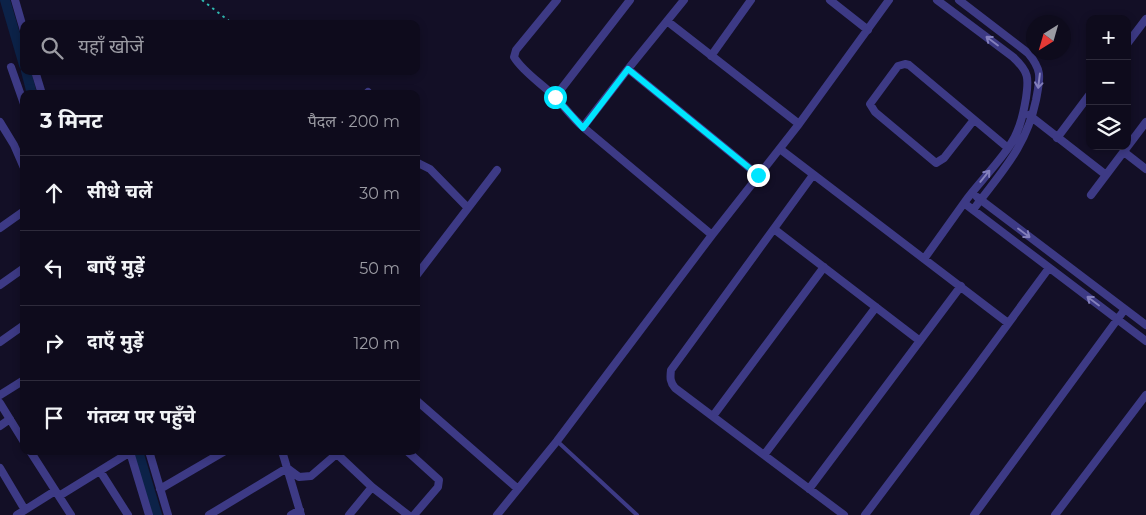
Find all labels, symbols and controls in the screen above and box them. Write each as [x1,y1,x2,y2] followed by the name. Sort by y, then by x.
[1026,15,1071,60] north arrow
[1086,15,1131,150] map controls
[1086,15,1131,60] button: +
[20,20,420,75] search box
[38,34,66,62] icon: search
[78,35,144,58] text: यहाँ खोजें
[986,36,999,47] one-way arrow
[1086,60,1131,105] button: −
[1034,73,1044,89] one-way arrow
[544,86,567,109] route start
[1086,105,1131,150] button: layers
[40,108,102,133] text: 3 मिनट
[308,112,400,131] text: पैदल · 200 m
[747,164,770,187] route end
[980,169,991,182] one-way arrow
[40,179,68,207] icon: ahead
[87,180,152,203] text: सीधे चलें
[359,184,400,203] text: 30 m
[1017,228,1031,238] one-way arrow
[40,254,68,282] icon: left
[87,255,144,278] text: बाएँ मुड़ें
[359,259,400,278] text: 50 m
[1086,296,1100,306] one-way arrow
[40,329,68,357] icon: right
[87,330,143,353] text: दाएँ मुड़ें
[353,334,400,353] text: 120 m
[40,404,68,432] icon: arrive
[87,405,195,428] text: गंतव्य पर पहुँचे

